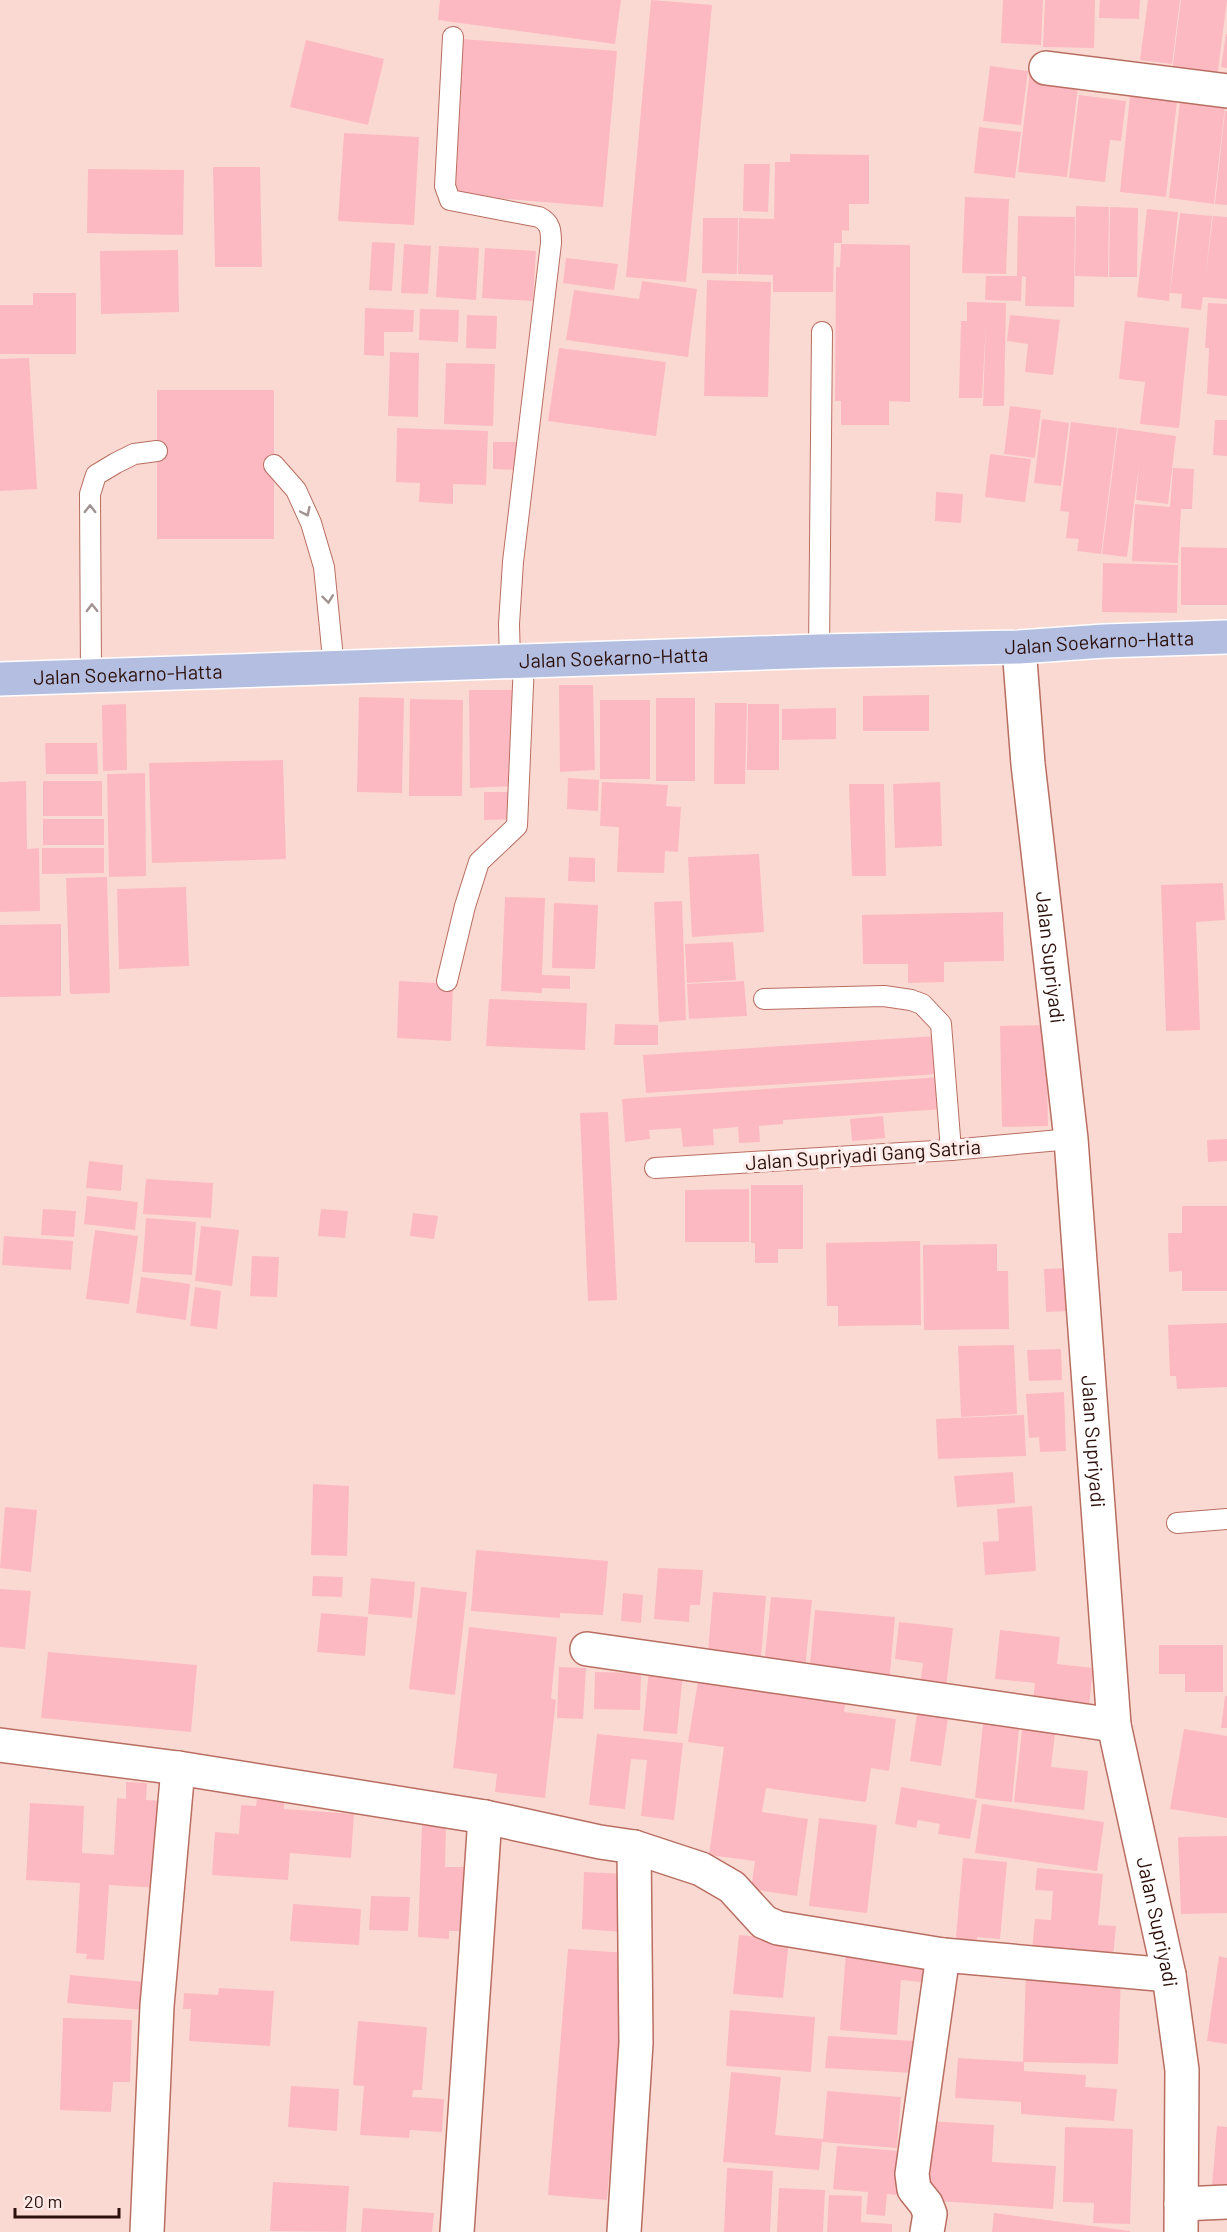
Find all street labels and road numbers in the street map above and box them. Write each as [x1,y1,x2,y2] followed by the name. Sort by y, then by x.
[1004,625,1194,658] street label: Jalan Soekarno-Hatta
[519,642,709,672] street label: Jalan Soekarno-Hatta
[33,658,223,689] street label: Jalan Soekarno-Hatta
[1032,890,1071,1024] street label: Jalan Supriyadi
[744,1134,981,1174] street label: Jalan Supriyadi Gang Satria
[1077,1374,1111,1508] street label: Jalan Supriyadi
[1132,1854,1183,1988] street label: Jalan Supriyadi

